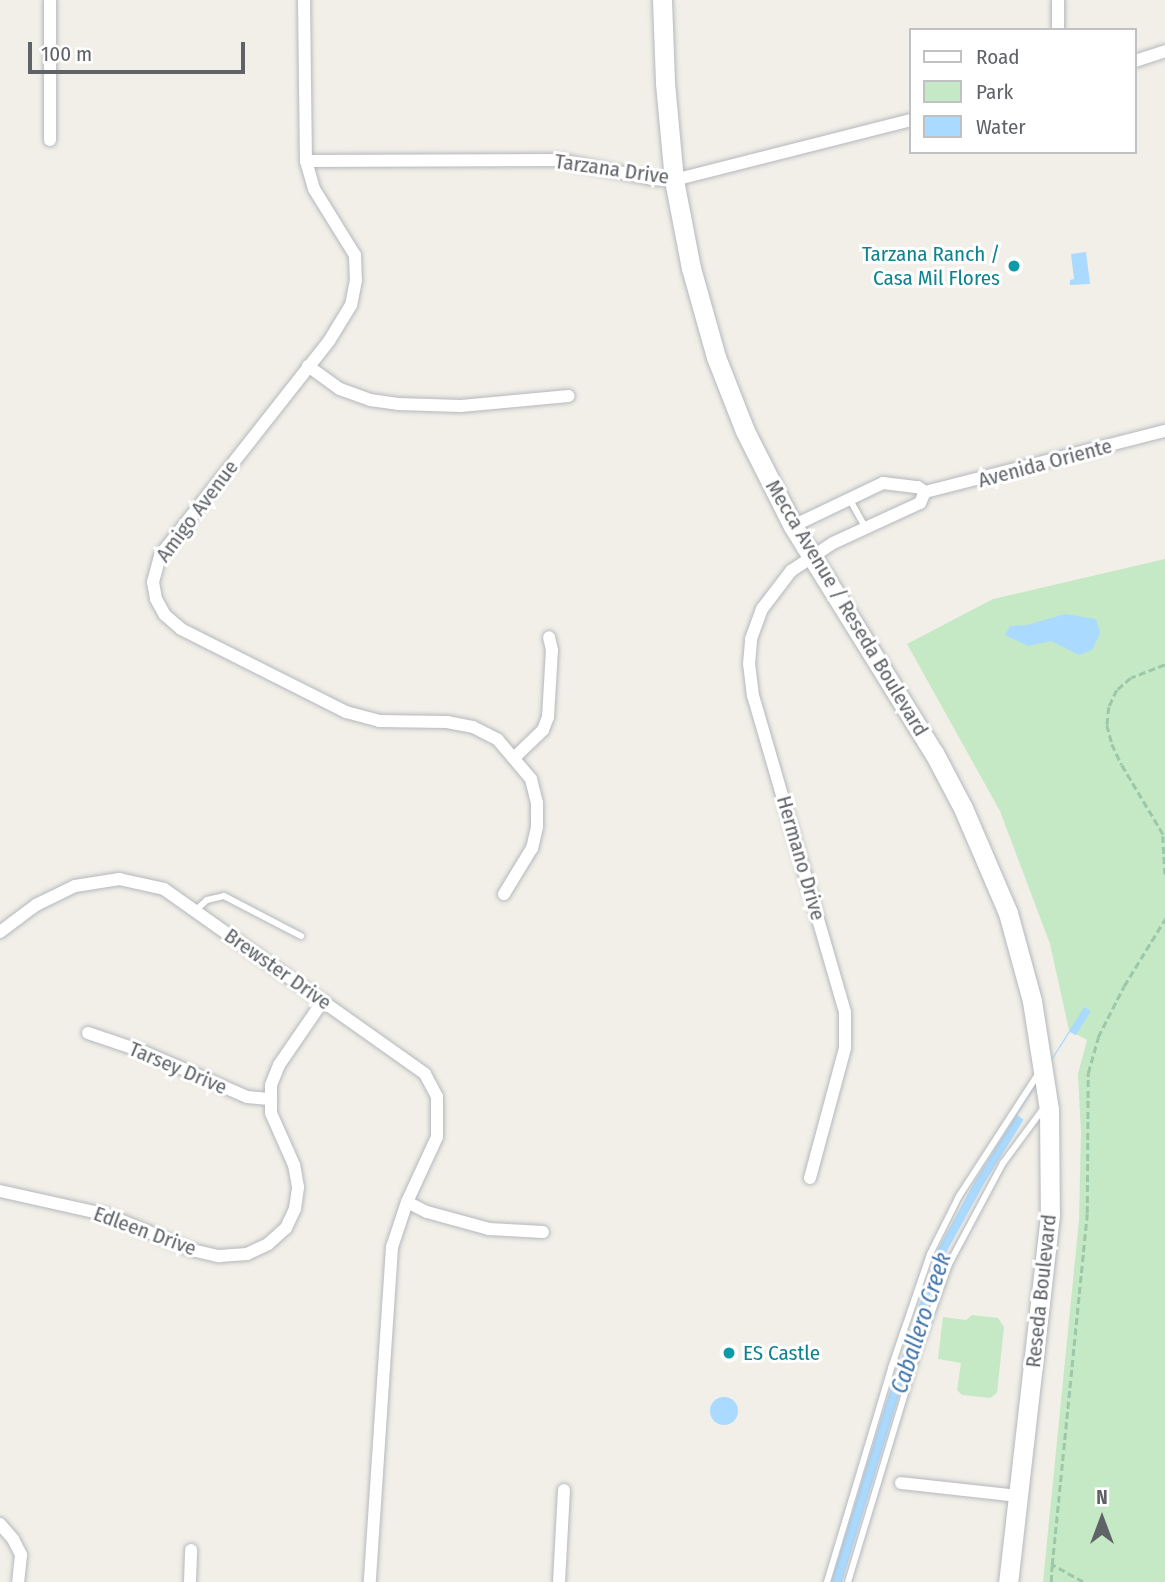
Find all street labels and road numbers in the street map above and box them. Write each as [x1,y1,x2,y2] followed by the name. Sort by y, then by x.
[553,149,671,189] street label: Tarzana Drive
[975,433,1115,493] street label: Avenida Oriente
[150,455,244,567] street label: Amigo Avenue
[760,475,934,741] street label: Mecca Avenue / Reseda Boulevard
[771,793,831,923] street label: Hermano Drive
[220,923,336,1015] street label: Brewster Drive
[125,1036,231,1100] street label: Tarsey Drive
[90,1201,200,1261] street label: Edleen Drive
[1020,1213,1062,1369] street label: Reseda Boulevard

